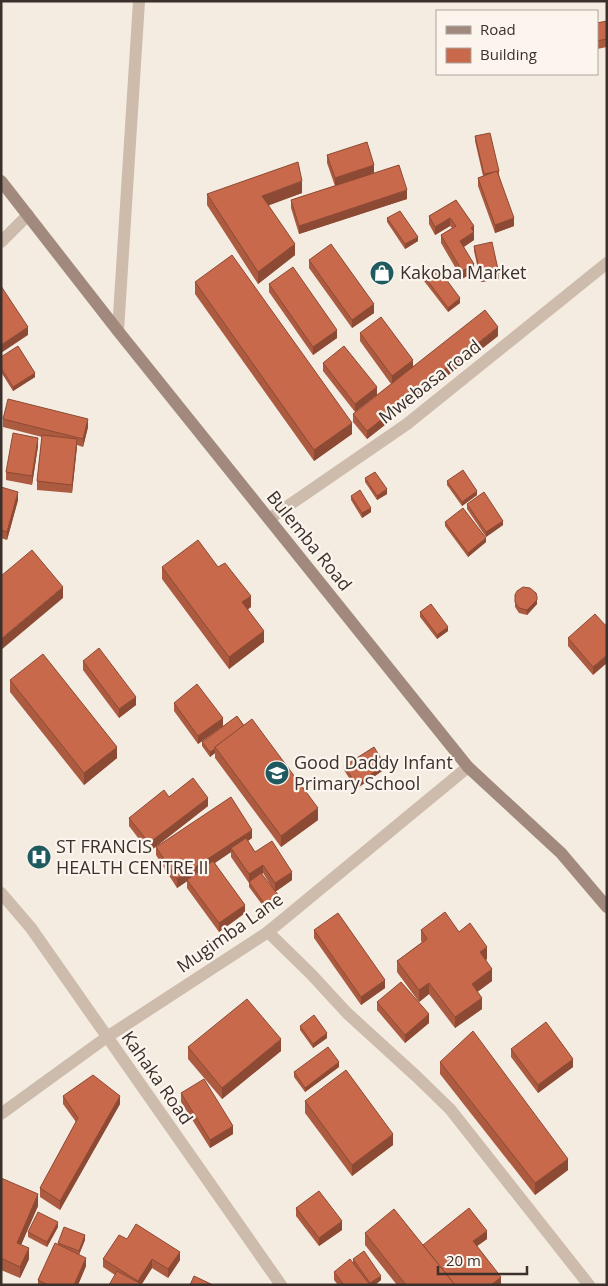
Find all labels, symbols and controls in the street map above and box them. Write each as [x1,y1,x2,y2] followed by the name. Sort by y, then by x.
[436,10,598,75] legend
[480,19,516,39] text: Road
[480,44,537,64] text: Building
[369,260,395,286] shop icon: Kakoba Market
[400,260,527,284] place label: Kakoba Market
[373,334,486,429] street label: Mwebasa road
[262,485,358,596] street label: Bulemba Road
[294,750,453,795] place label: Good Daddy Infant Primary School
[264,760,290,786] school or university icon: Good Daddy Infant Primary School
[56,834,209,879] place label: ST FRANCIS HEALTH CENTRE II
[26,844,52,870] hospital icon: ST FRANCIS HEALTH CENTRE II
[172,887,287,978] street label: Mugimba Lane
[117,1026,199,1129] street label: Kahaka Road
[438,1244,527,1276] scale bar
[446,1250,481,1270] text: 20 m

